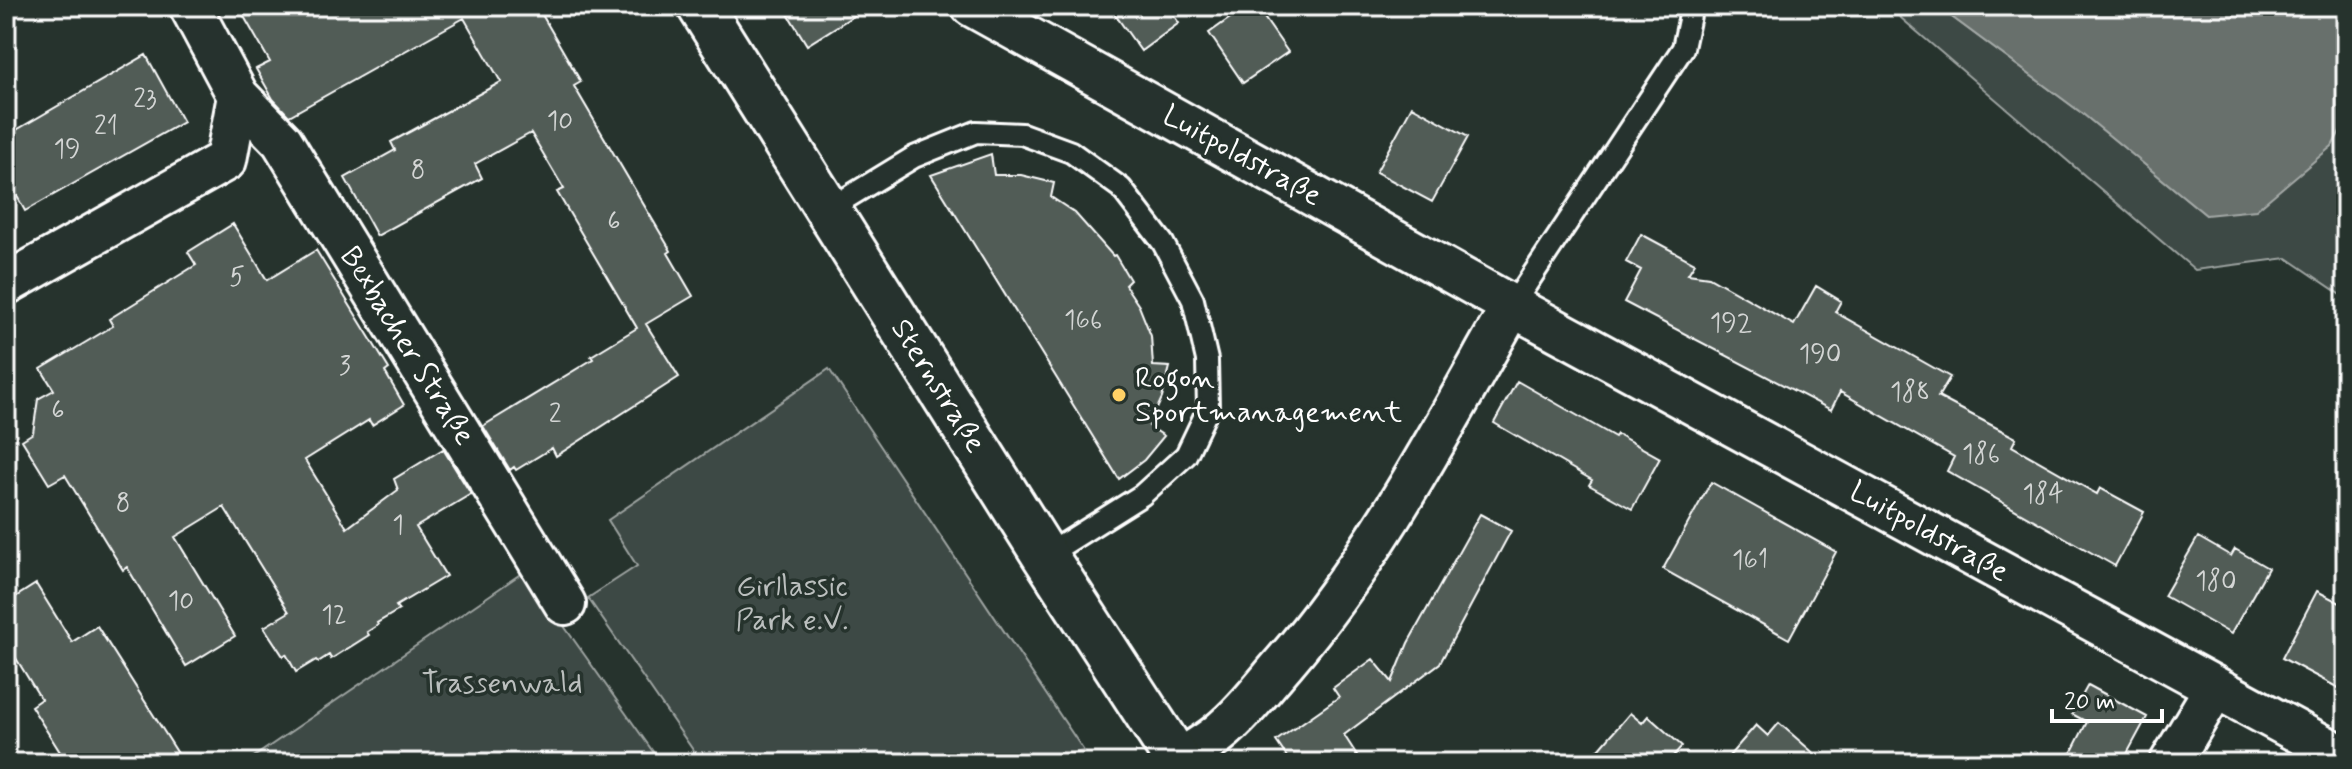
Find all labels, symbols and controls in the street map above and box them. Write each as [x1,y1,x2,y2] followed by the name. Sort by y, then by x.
[133,83,157,117] house number: 23
[1155,96,1329,216] street label: Luitpoldstraße
[547,105,573,139] house number: 10
[94,110,118,144] house number: 21
[53,133,81,167] house number: 19
[411,154,425,188] house number: 8
[607,205,621,239] house number: 6
[330,239,484,453] street label: Bexbacher Straße
[229,261,245,295] house number: 5
[1064,304,1102,338] house number: 166
[1710,307,1752,341] house number: 192
[881,312,995,460] street label: Sternstraße
[1799,338,1841,372] house number: 190
[339,350,351,384] house number: 3
[1135,359,1403,432] place label: Rogon Sportmanagement
[1890,376,1930,410] house number: 188
[1110,386,1128,404] marker: Rogon Sportmanagement
[51,394,65,428] house number: 6
[549,398,562,432] house number: 2
[1962,438,2000,472] house number: 186
[1842,472,2016,592] street label: Luitpoldstraße
[2022,478,2064,512] house number: 184
[116,487,130,521] house number: 8
[392,509,404,543] house number: 1
[1732,544,1768,578] house number: 161
[2195,565,2237,599] house number: 180
[735,567,849,640] park label: Girllassic Park e.V.
[168,585,194,619] house number: 10
[321,599,347,633] house number: 12
[422,664,582,703] park label: Trassenwald
[2052,673,2162,723] scale bar
[2064,687,2115,718] text: 20 m

